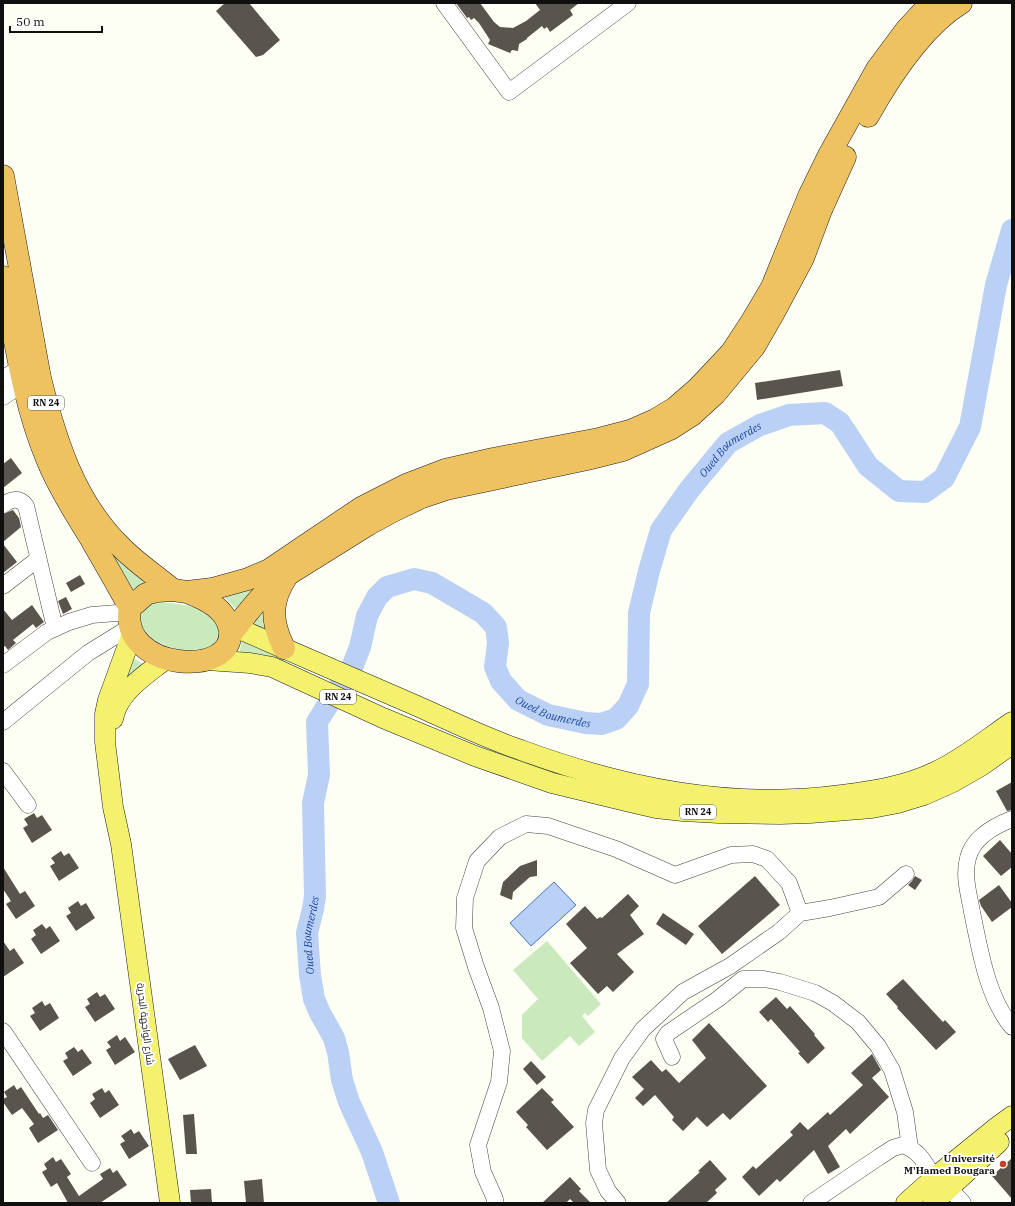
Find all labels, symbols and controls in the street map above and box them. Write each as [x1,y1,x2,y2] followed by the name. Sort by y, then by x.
[10,8,102,34] scale bar
[16,14,45,29] text: 50 m
[28,396,64,410] road number: RN 24
[696,418,765,480] water label: Oued Boumerdes
[320,690,356,704] road number: RN 24
[513,693,592,730] water label: Oued Boumerdes
[680,805,716,819] road number: RN 24
[300,894,322,975] water label: Oued Boumerdes
[134,982,157,1066] street label: شارع الواجهة البحرية
[904,1152,995,1177] place label: Université M'Hamed Bougara
[998,1159,1008,1169] marker: Université M'Hamed Bougara

